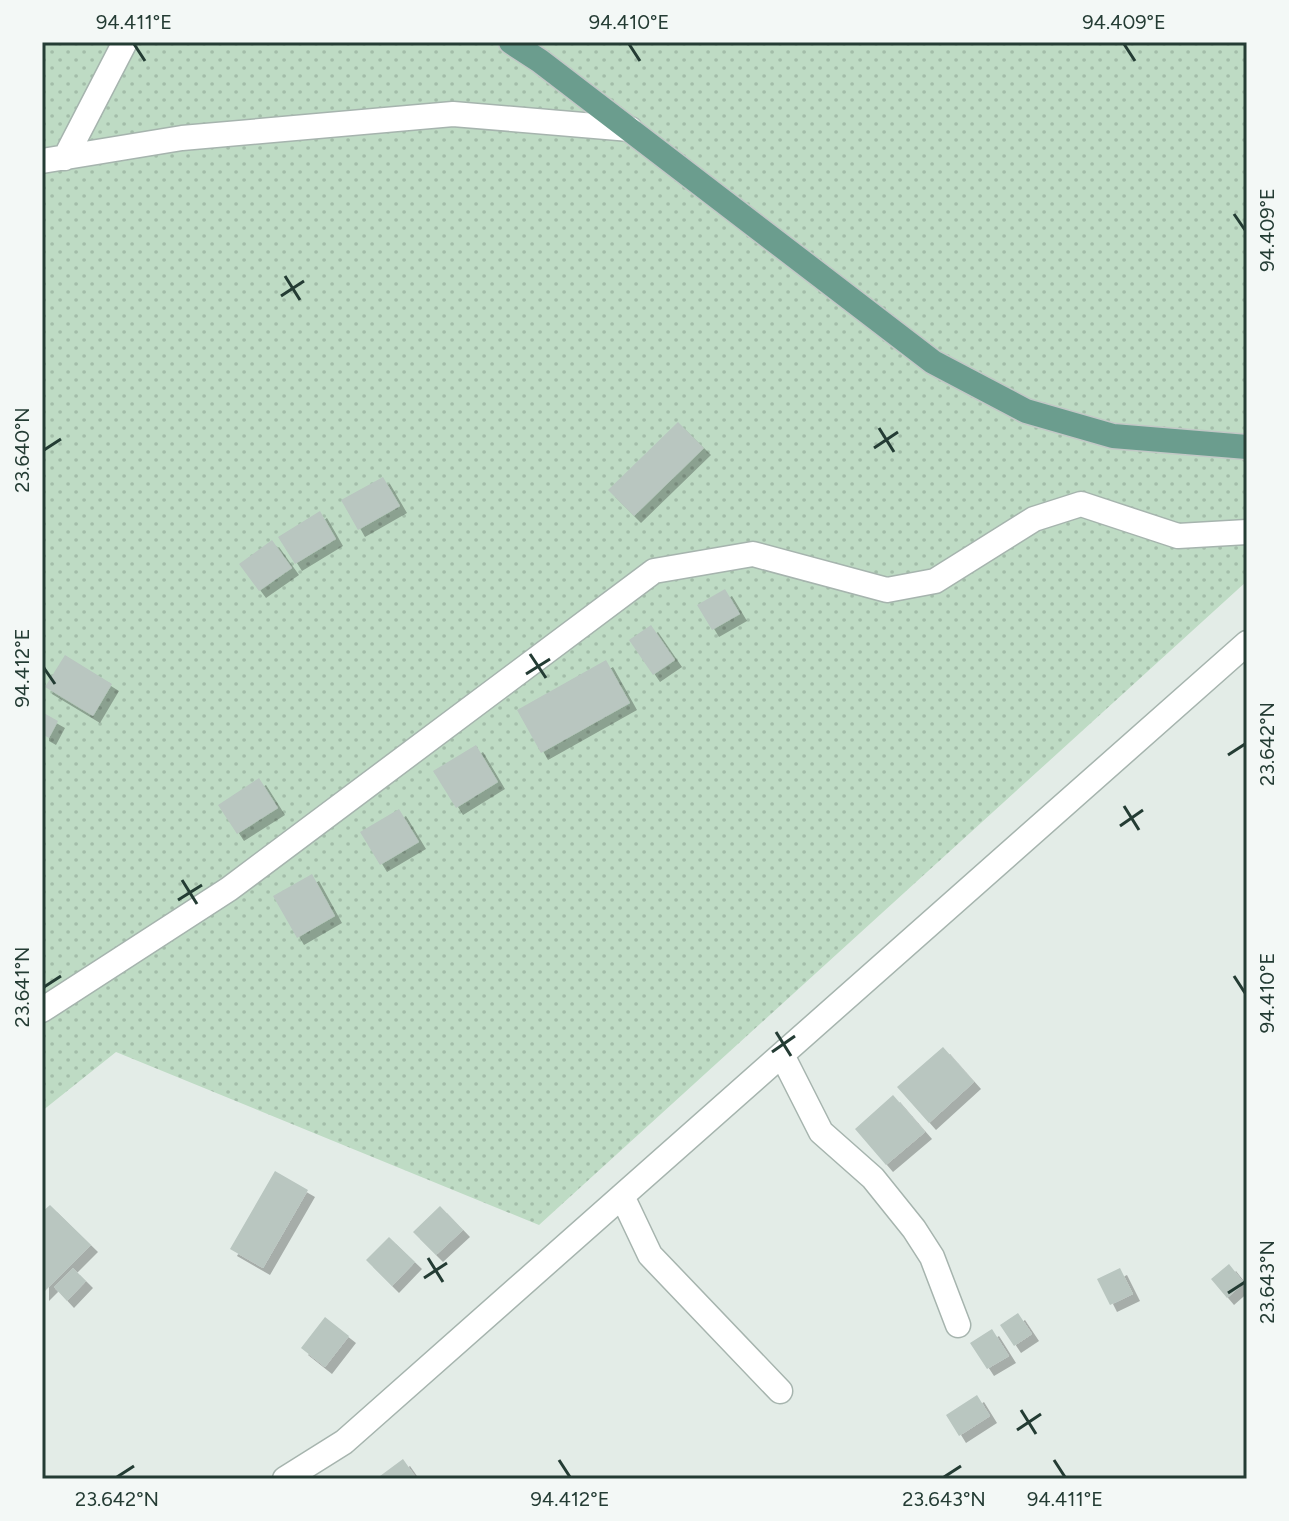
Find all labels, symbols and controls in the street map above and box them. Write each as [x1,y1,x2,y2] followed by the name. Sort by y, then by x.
[96,10,172,34] text: 94.411°E
[589,10,669,34] text: 94.410°E
[1082,10,1166,34] text: 94.409°E
[1255,188,1279,272] text: 94.409°E
[10,407,34,493] text: 23.640°N
[10,629,34,707] text: 94.412°E
[1255,702,1279,786] text: 23.642°N
[10,946,34,1028] text: 23.641°N
[1255,953,1279,1033] text: 94.410°E
[1255,1240,1279,1324] text: 23.643°N
[75,1487,159,1511] text: 23.642°N
[531,1487,609,1511] text: 94.412°E
[902,1487,986,1511] text: 23.643°N
[1027,1487,1103,1511] text: 94.411°E

